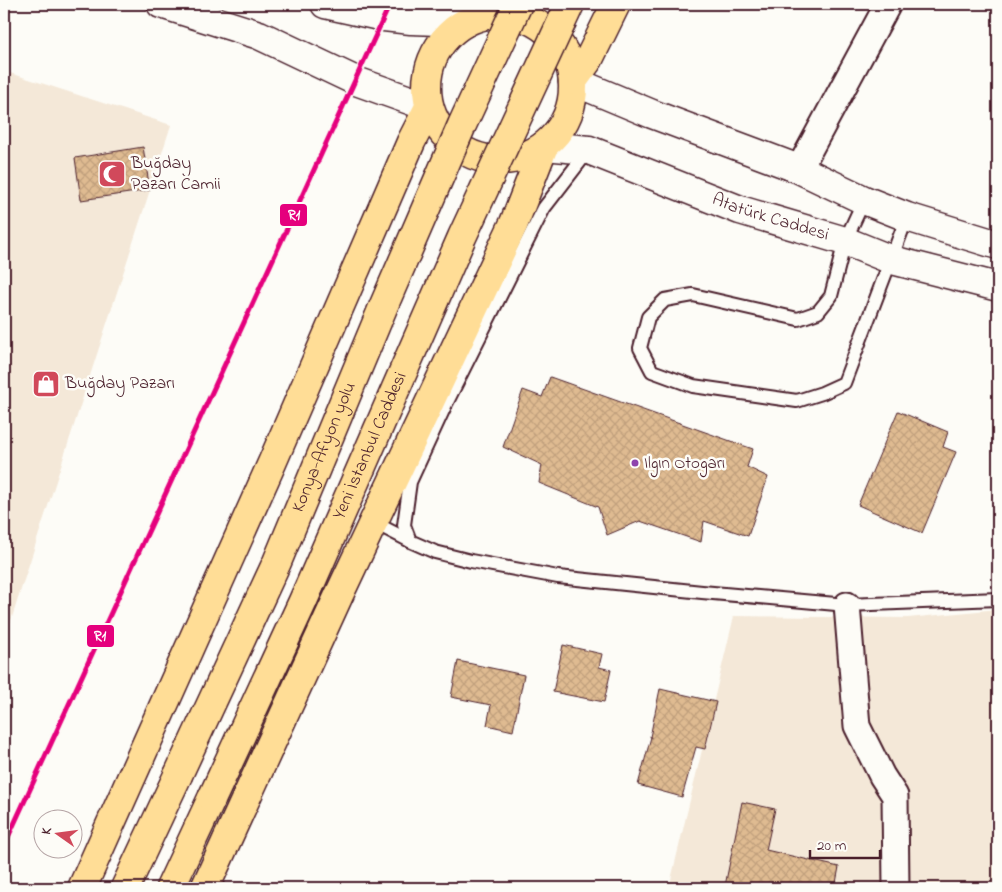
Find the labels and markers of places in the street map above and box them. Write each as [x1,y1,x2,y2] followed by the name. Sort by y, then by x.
[130,151,221,198] place label: Buğday Pazarı Camii
[97,159,127,189] mosque icon: Buğday Pazarı Camii
[31,369,61,399] shop icon: Buğday Pazarı
[64,371,175,398] place label: Buğday Pazarı
[644,451,725,478] place label: Ilgın Otogarı
[630,458,640,468] marker: Ilgın Otogarı

